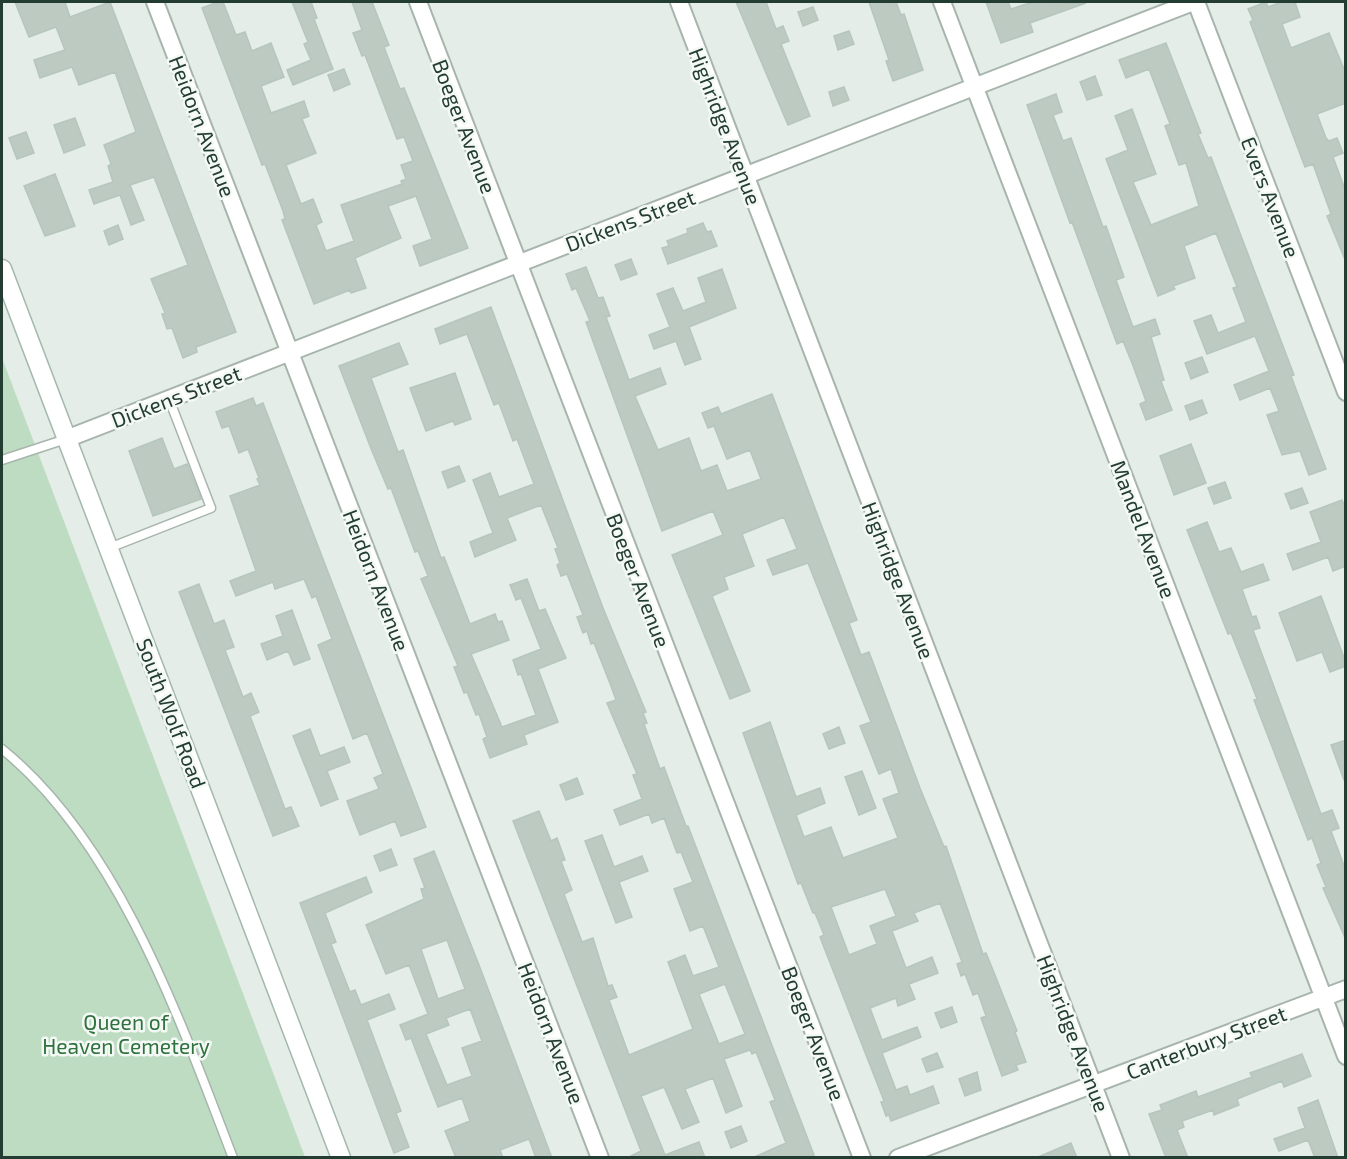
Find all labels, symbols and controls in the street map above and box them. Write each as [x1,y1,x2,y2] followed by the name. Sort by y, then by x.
[685,44,767,208] street label: Highridge Avenue
[165,52,241,200] street label: Heidorn Avenue
[428,55,502,197] street label: Boeger Avenue
[1236,133,1306,261] street label: Evers Avenue
[562,184,698,256] street label: Dickens Street
[108,360,244,432] street label: Dickens Street
[1106,457,1182,601] street label: Mandel Avenue
[858,498,940,662] street label: Highridge Avenue
[339,506,415,654] street label: Heidorn Avenue
[602,509,676,651] street label: Boeger Avenue
[132,635,212,791] street label: South Wolf Road
[1033,951,1115,1115] street label: Highridge Avenue
[514,959,590,1107] street label: Heidorn Avenue
[777,962,851,1104] street label: Boeger Avenue
[1122,1000,1290,1084] street label: Canterbury Street
[42,1009,210,1058] park label: Queen of Heaven Cemetery

